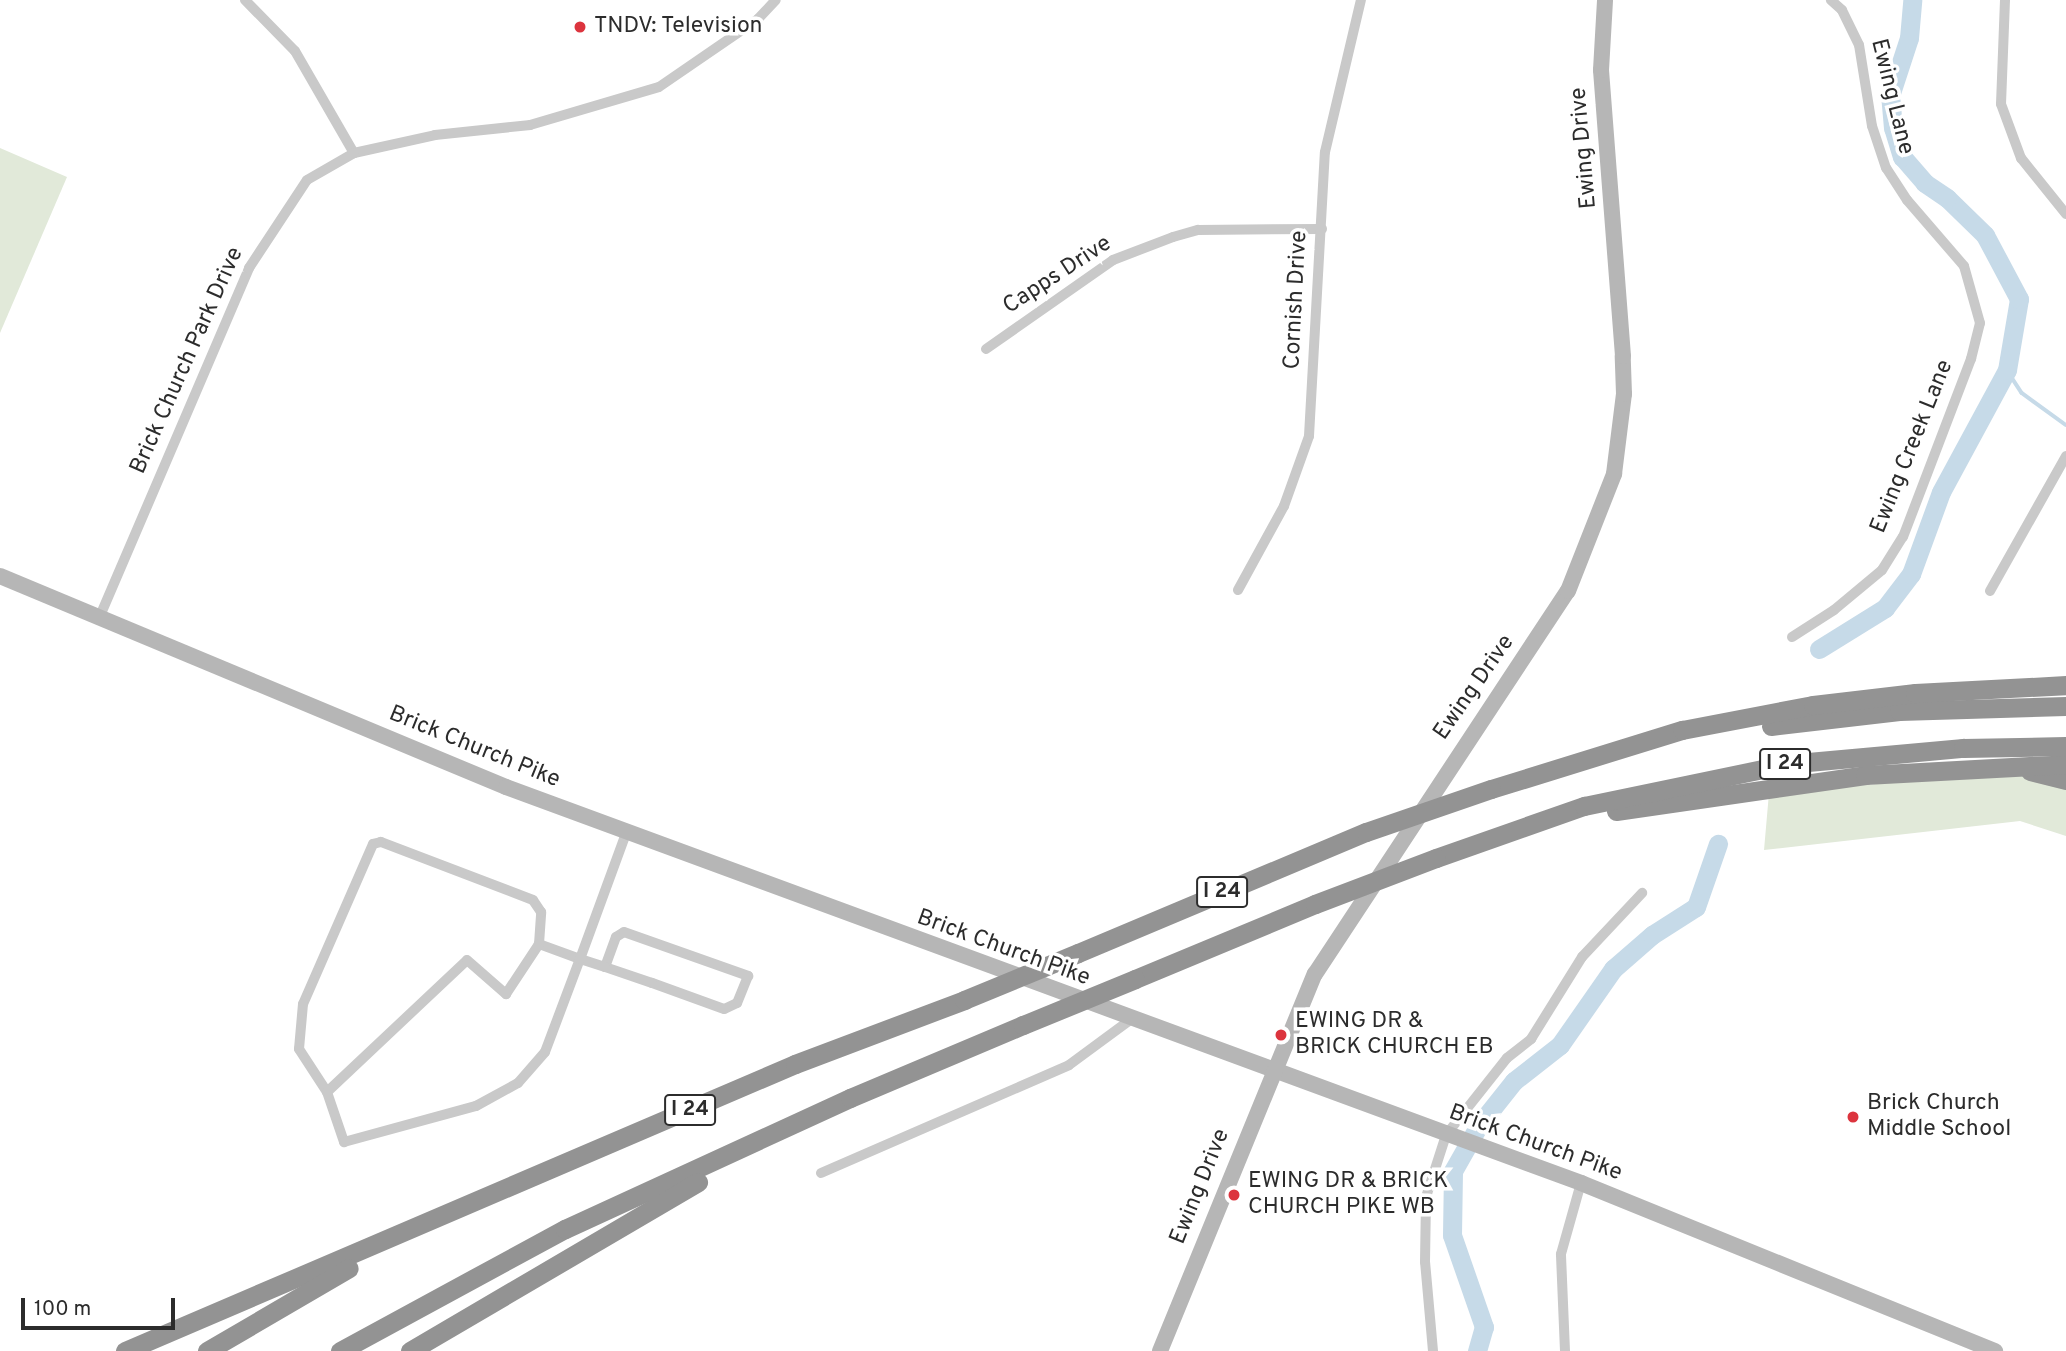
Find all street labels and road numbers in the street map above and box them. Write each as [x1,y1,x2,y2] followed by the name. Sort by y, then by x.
[1863,36,1919,158] street label: Ewing Lane
[1566,86,1604,210] street label: Ewing Drive
[1280,230,1314,370] street label: Cornish Drive
[999,231,1117,321] street label: Capps Drive
[125,243,251,479] street label: Brick Church Park Drive
[1866,356,1960,538] street label: Ewing Creek Lane
[1429,630,1521,746] street label: Ewing Drive
[384,701,564,795] street label: Brick Church Pike
[1759,746,1811,782] road number: I 24
[1196,874,1248,910] road number: I 24
[913,905,1093,993] street label: Brick Church Pike
[664,1092,716,1128] road number: I 24
[1445,1100,1625,1188] street label: Brick Church Pike
[1165,1125,1237,1249] street label: Ewing Drive

